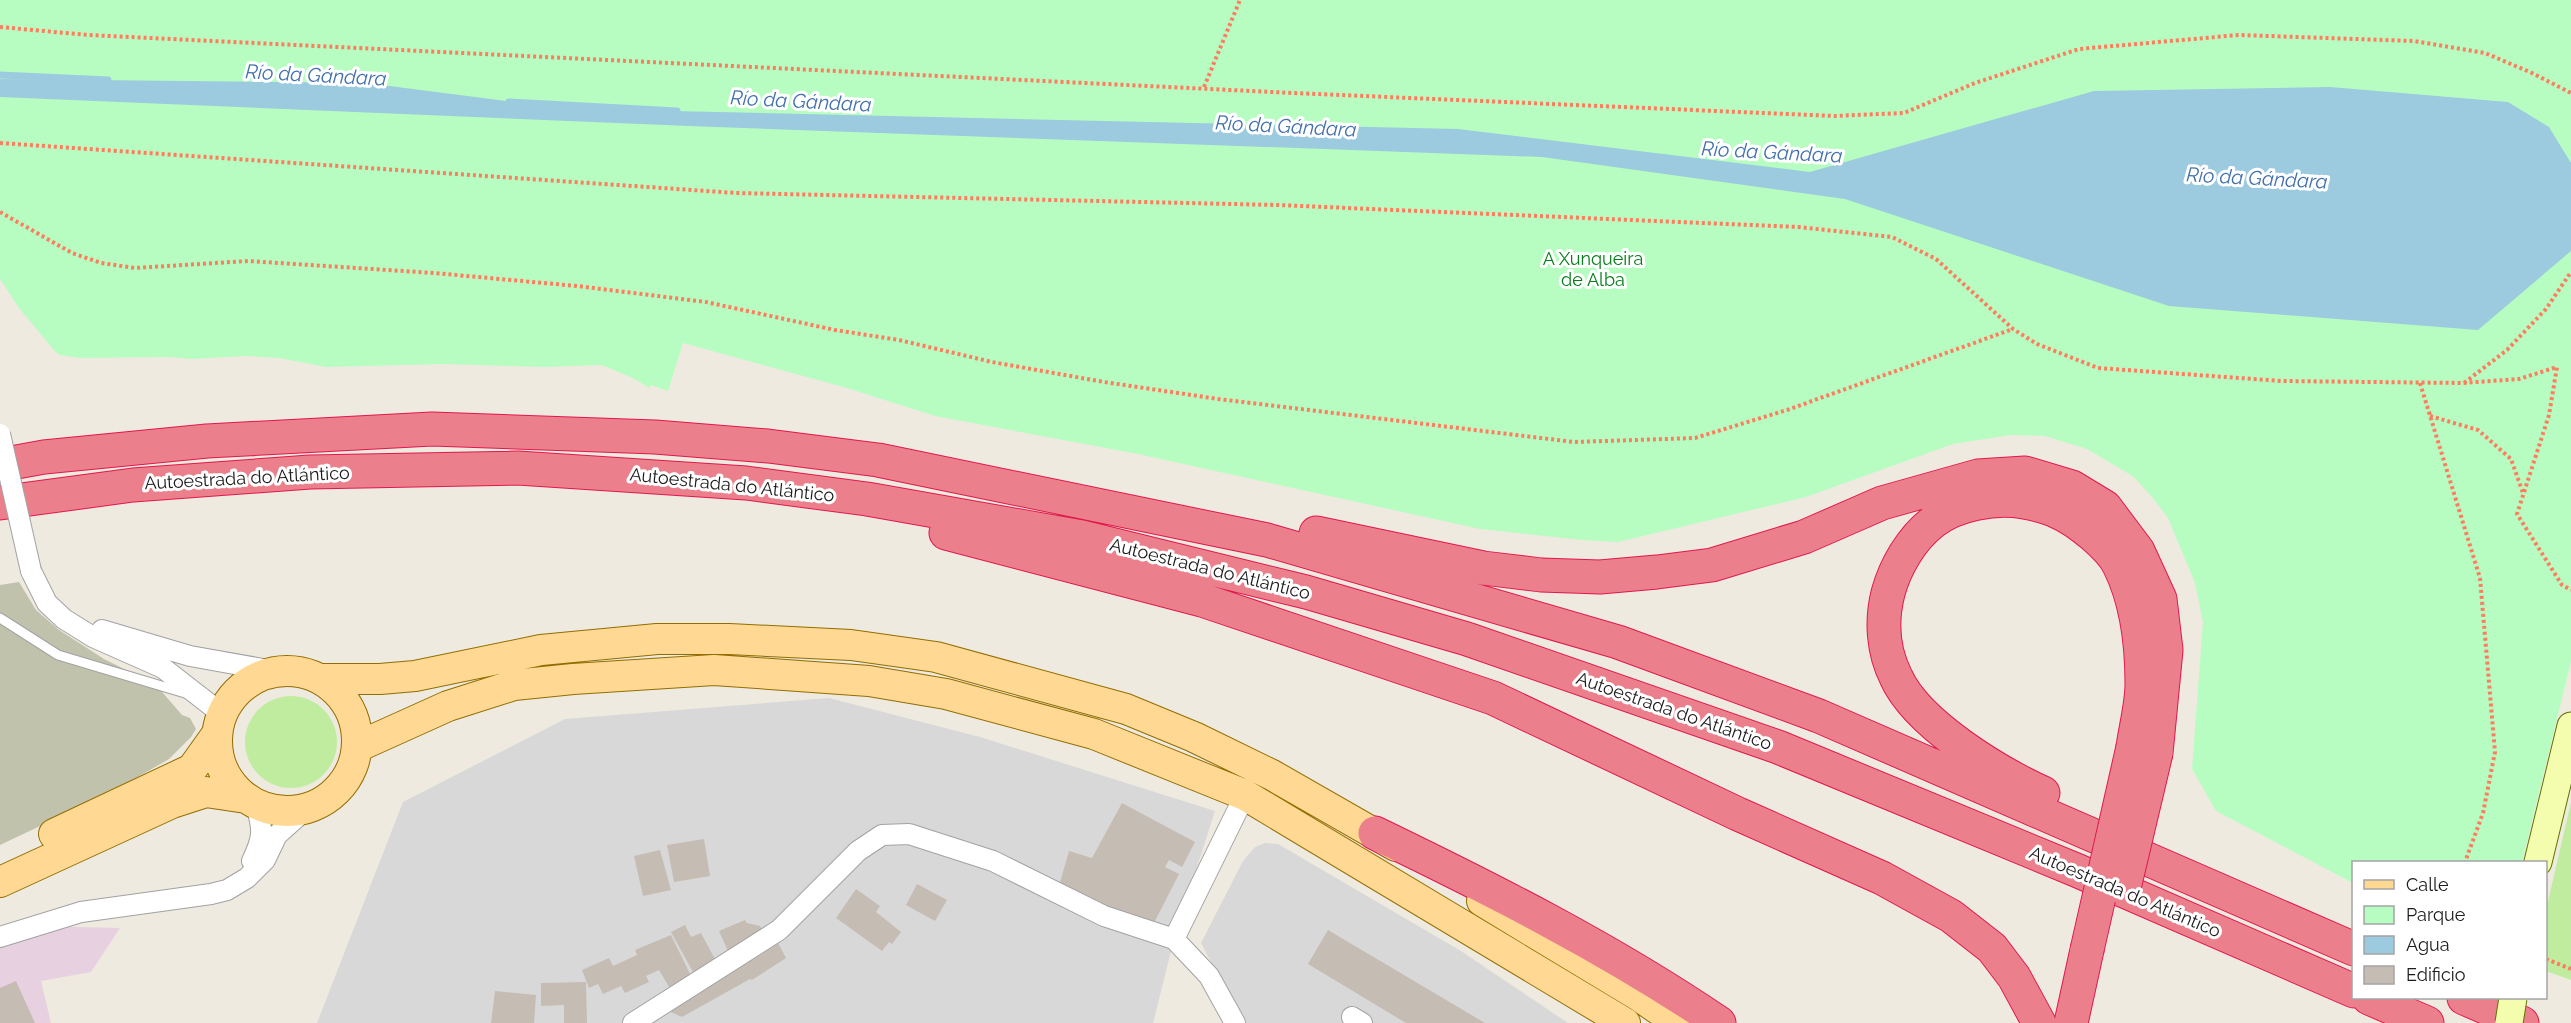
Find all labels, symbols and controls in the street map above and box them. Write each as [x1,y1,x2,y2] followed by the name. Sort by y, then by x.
[245,59,387,91] water label: Río da Gándara
[730,85,872,117] water label: Río da Gándara
[1215,110,1357,142] water label: Río da Gándara
[1701,136,1843,168] water label: Río da Gándara
[2186,162,2328,194] water label: Río da Gándara
[1543,248,1643,290] park label: A Xunqueira de Alba
[144,462,350,493] street label: Autoestrada do Atlántico
[629,463,836,506] street label: Autoestrada do Atlántico
[1108,533,1313,604] street label: Autoestrada do Atlántico
[1574,667,1775,754] street label: Autoestrada do Atlántico
[2026,842,2224,941] street label: Autoestrada do Atlántico
[2352,861,2547,999] legend
[2406,874,2449,895] text: Calle
[2406,904,2466,925] text: Parque
[2406,934,2450,955] text: Agua
[2406,964,2466,985] text: Edificio

